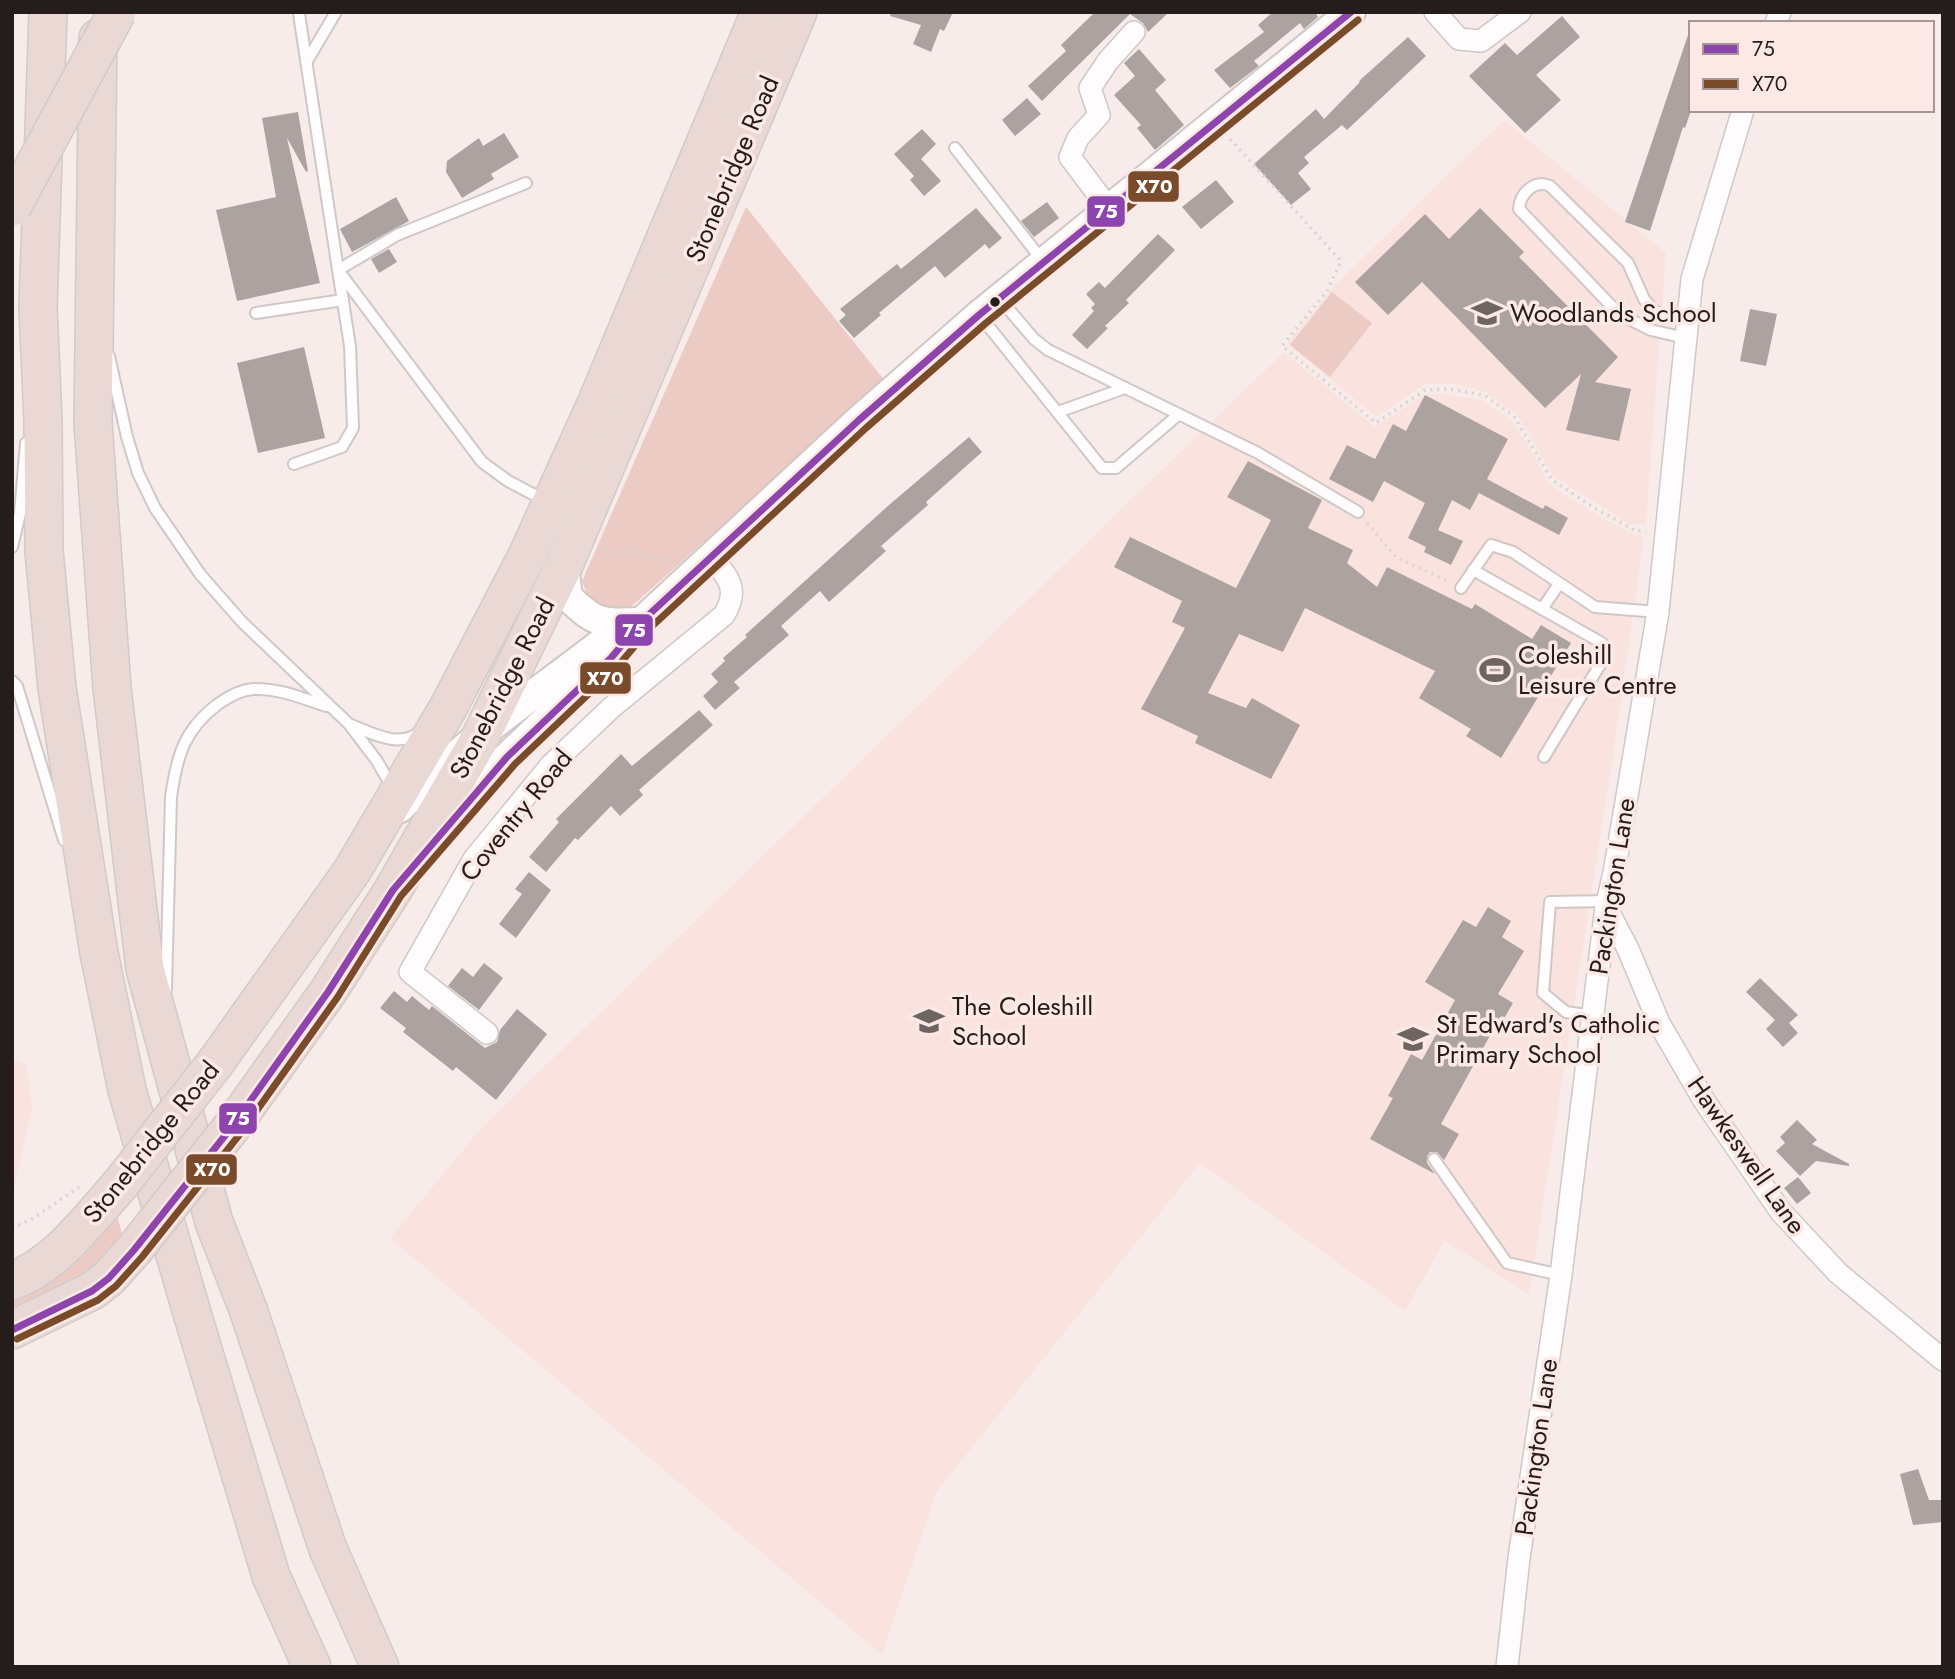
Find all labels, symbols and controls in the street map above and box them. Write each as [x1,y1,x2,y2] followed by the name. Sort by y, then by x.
[1689,21,1934,112] legend
[1752,34,1775,64] text: 75
[1752,69,1787,99] text: X70
[676,70,788,268] street label: Stonebridge Road
[1127,170,1180,203] line badge: X70
[1135,173,1173,200] text: X70
[1086,195,1126,228] line badge: 75
[1094,198,1118,225] text: 75
[1510,294,1717,332] place label: Woodlands School
[988,295,1002,309] unlabelled marker
[1470,296,1504,330] school or university icon: Woodlands School
[440,591,564,785] street label: Stonebridge Road
[614,613,654,647] line badge: 75
[622,617,646,644] text: 75
[1518,636,1677,704] place label: Coleshill Leisure Centre
[1478,653,1512,687] sports icon: Coleshill Leisure Centre
[579,661,632,695] line badge: X70
[586,665,624,692] text: X70
[451,740,581,890] street label: Coventry Road
[1579,795,1645,977] street label: Packington Lane
[952,987,1093,1055] place label: The Coleshill School
[912,1004,946,1038] school or university icon: The Coleshill School
[1436,1005,1660,1073] place label: St Edward's Catholic Primary School
[1396,1022,1430,1056] school or university icon: St Edward's Catholic Primary School
[74,1053,228,1231] street label: Stonebridge Road
[1678,1068,1816,1242] street label: Hawkeswell Lane
[218,1102,258,1135] line badge: 75
[226,1105,250,1132] text: 75
[185,1153,238,1186] line badge: X70
[193,1156,231,1183] text: X70
[1505,1356,1567,1538] street label: Packington Lane

